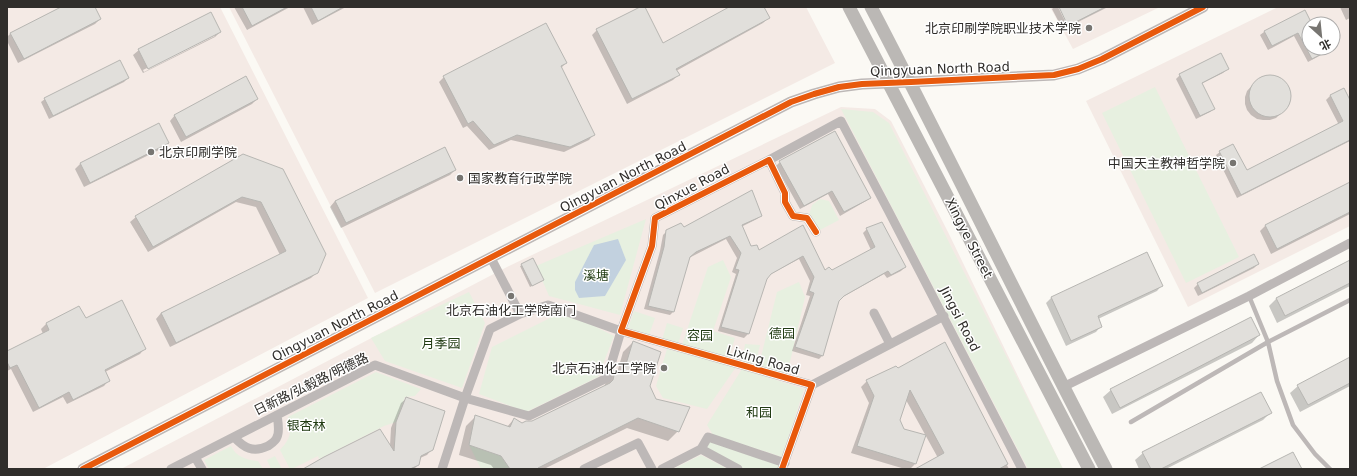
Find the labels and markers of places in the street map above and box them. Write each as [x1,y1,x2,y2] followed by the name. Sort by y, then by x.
[925,21,1081,36] place label: 北京印刷学院职业技术学院
[1084,23,1094,33] marker: 北京印刷学院职业技术学院
[159,145,237,160] place label: 北京印刷学院
[146,147,156,157] marker: 北京印刷学院
[1108,156,1225,171] place label: 中国天主教神哲学院
[1228,158,1238,168] marker: 中国天主教神哲学院
[468,171,572,186] place label: 国家教育行政学院
[455,173,465,183] marker: 国家教育行政学院
[506,291,516,301] marker: 北京石油化工学院南门
[446,303,576,318] place label: 北京石油化工学院南门
[552,361,656,376] place label: 北京石油化工学院
[659,363,669,373] marker: 北京石油化工学院

